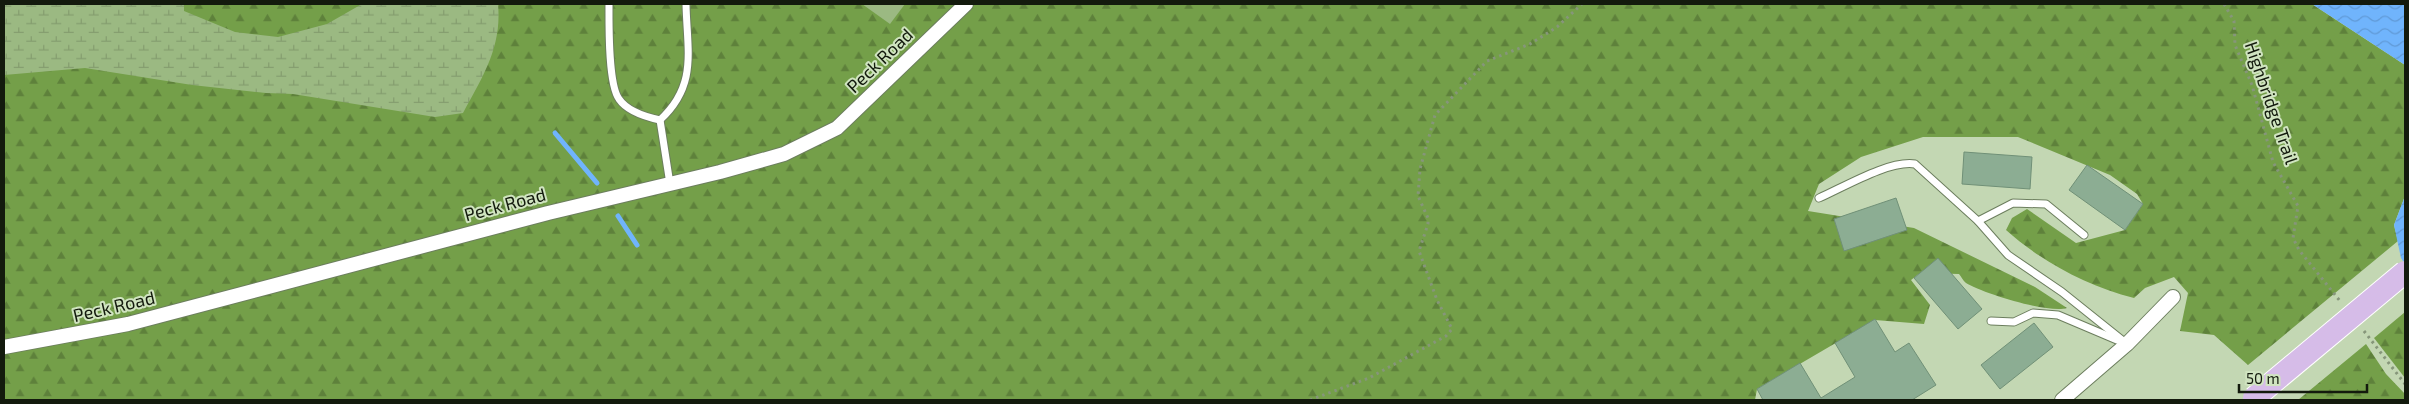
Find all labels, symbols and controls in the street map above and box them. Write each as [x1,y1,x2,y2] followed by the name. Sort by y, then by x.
[842,23,917,97] street label: Peck Road
[2241,38,2303,167] street label: Highbridge Trail
[462,183,548,225] street label: Peck Road
[71,286,157,326] street label: Peck Road
[2239,362,2366,394] scale bar
[2246,369,2280,387] text: 50 m

